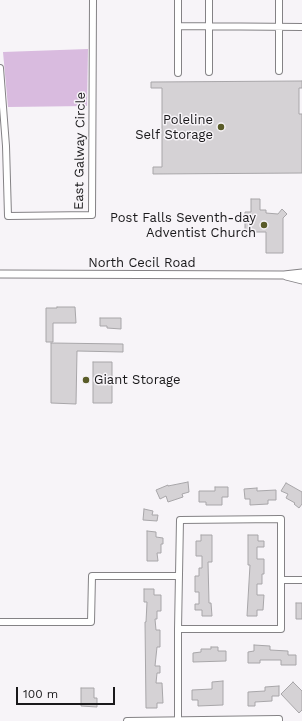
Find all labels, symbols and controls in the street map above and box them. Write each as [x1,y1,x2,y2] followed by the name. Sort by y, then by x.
[71,92,89,210] street label: East Galway Circle
[135,112,213,143] place label: Poleline Self Storage
[216,122,226,132] marker: Poleline Self Storage
[110,210,256,241] place label: Post Falls Seventh-day Adventist Church
[259,220,269,230] marker: Post Falls Seventh-day Adventist Church
[88,255,196,271] street label: North Cecil Road
[94,372,181,388] place label: Giant Storage
[81,375,91,385] marker: Giant Storage
[18,679,117,705] scale bar
[23,687,58,701] text: 100 m

